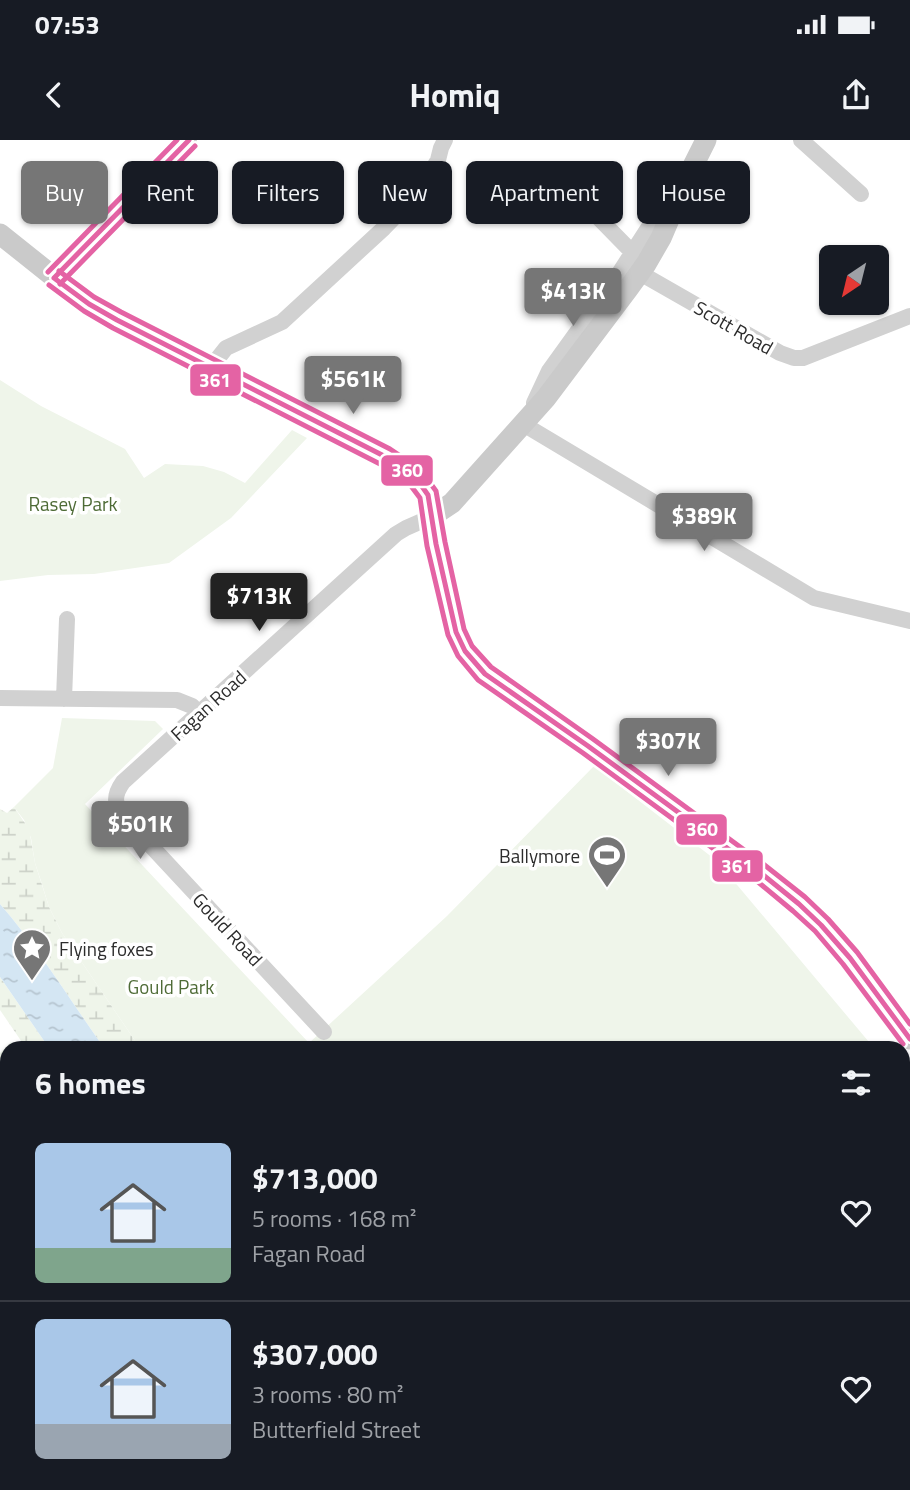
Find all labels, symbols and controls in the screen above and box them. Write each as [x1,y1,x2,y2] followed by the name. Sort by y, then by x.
[35,5,100,44] text: 07:53
[410,71,500,119] text: Homiq
[35,76,73,114] icon: back
[837,76,875,114] icon: share
[21,161,108,224] chip: Buy
[122,161,218,224] chip: Rent
[232,161,344,224] chip: Filters
[358,161,452,224] chip: New
[466,161,623,224] chip: Apartment
[637,161,750,224] chip: House
[819,245,889,315] north arrow
[819,245,889,315] map controls
[524,268,622,328] pin: $413K
[540,273,606,308] text: $413K
[689,293,779,361] street label: Scott Road
[304,356,402,416] pin: $561K
[320,361,386,396] text: $561K
[189,363,242,397] line badge: 361
[199,365,231,394] text: 361
[380,454,434,487] line badge: 360
[391,455,423,484] text: 360
[28,489,118,518] park label: Rasey Park
[655,494,753,553] pin: $389K
[671,498,737,533] text: $389K
[210,574,308,633] pin: $713K
[226,578,292,613] text: $713K
[163,663,253,747] street label: Fagan Road
[619,718,717,778] pin: $307K
[635,723,701,758] text: $307K
[91,802,189,861] pin: $501K
[107,806,173,841] text: $501K
[675,813,728,846] line badge: 360
[686,814,718,843] text: 360
[586,834,628,889] sports icon: Ballymore
[499,841,580,870] place label: Ballymore
[711,849,764,883] line badge: 361
[721,851,753,880] text: 361
[186,886,270,972] street label: Gould Road
[11,927,53,982] place icon: Flying foxes
[59,934,154,963] place label: Flying foxes
[128,972,214,1001] park label: Gould Park
[35,1060,146,1106] text: 6 homes
[837,1064,875,1102] icon: filters
[252,1155,378,1201] text: $713,000
[91,1171,175,1255] icon: home
[837,1194,875,1232] icon: heart
[252,1201,416,1236] text: 5 rooms · 168 m²
[252,1236,365,1271] text: Fagan Road
[252,1331,378,1377] text: $307,000
[91,1347,175,1431] icon: home
[837,1370,875,1408] icon: heart
[252,1377,403,1412] text: 3 rooms · 80 m²
[252,1412,420,1447] text: Butterfield Street

